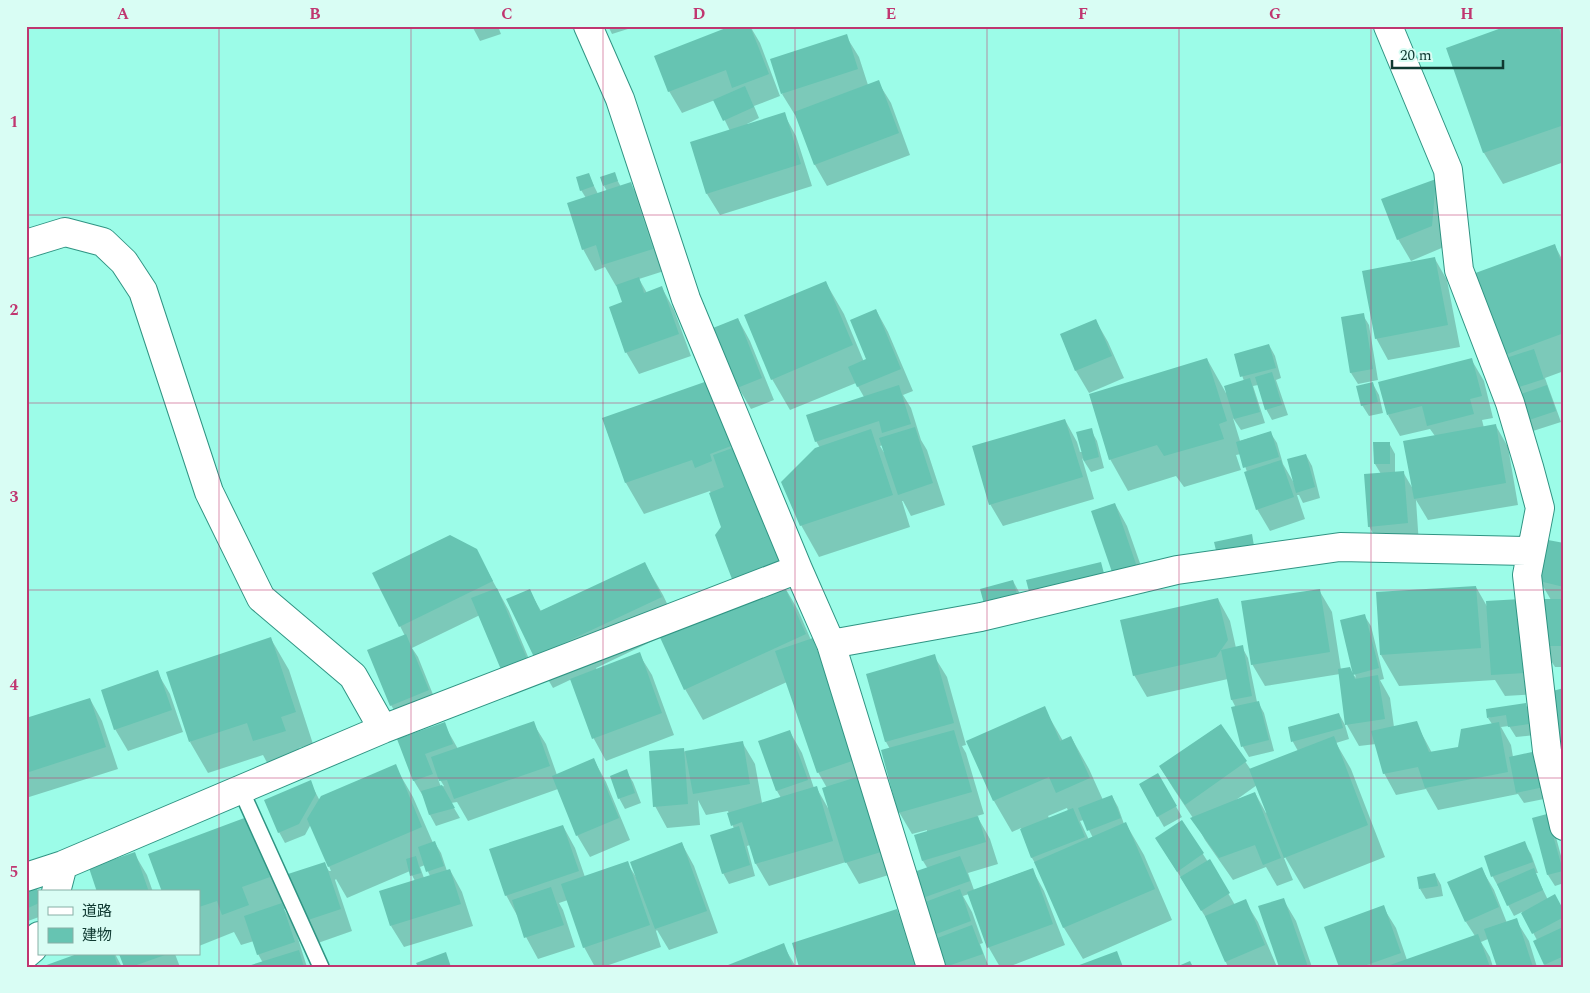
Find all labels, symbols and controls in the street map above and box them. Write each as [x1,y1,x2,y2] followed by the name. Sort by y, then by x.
[117,2,130,26] text: A
[309,2,321,26] text: B
[501,2,513,26] text: C
[693,2,706,26] text: D
[886,2,896,26] text: E
[1078,2,1088,26] text: F
[1269,2,1281,26] text: G
[1460,2,1474,26] text: H
[1392,38,1504,70] scale bar
[1400,44,1432,67] text: 20 m
[10,110,18,134] text: 1
[10,298,19,322] text: 2
[10,485,19,509] text: 3
[10,673,19,697] text: 4
[10,860,18,884] text: 5
[38,890,200,956] legend
[82,900,112,923] text: 道路
[82,924,112,947] text: 建物

